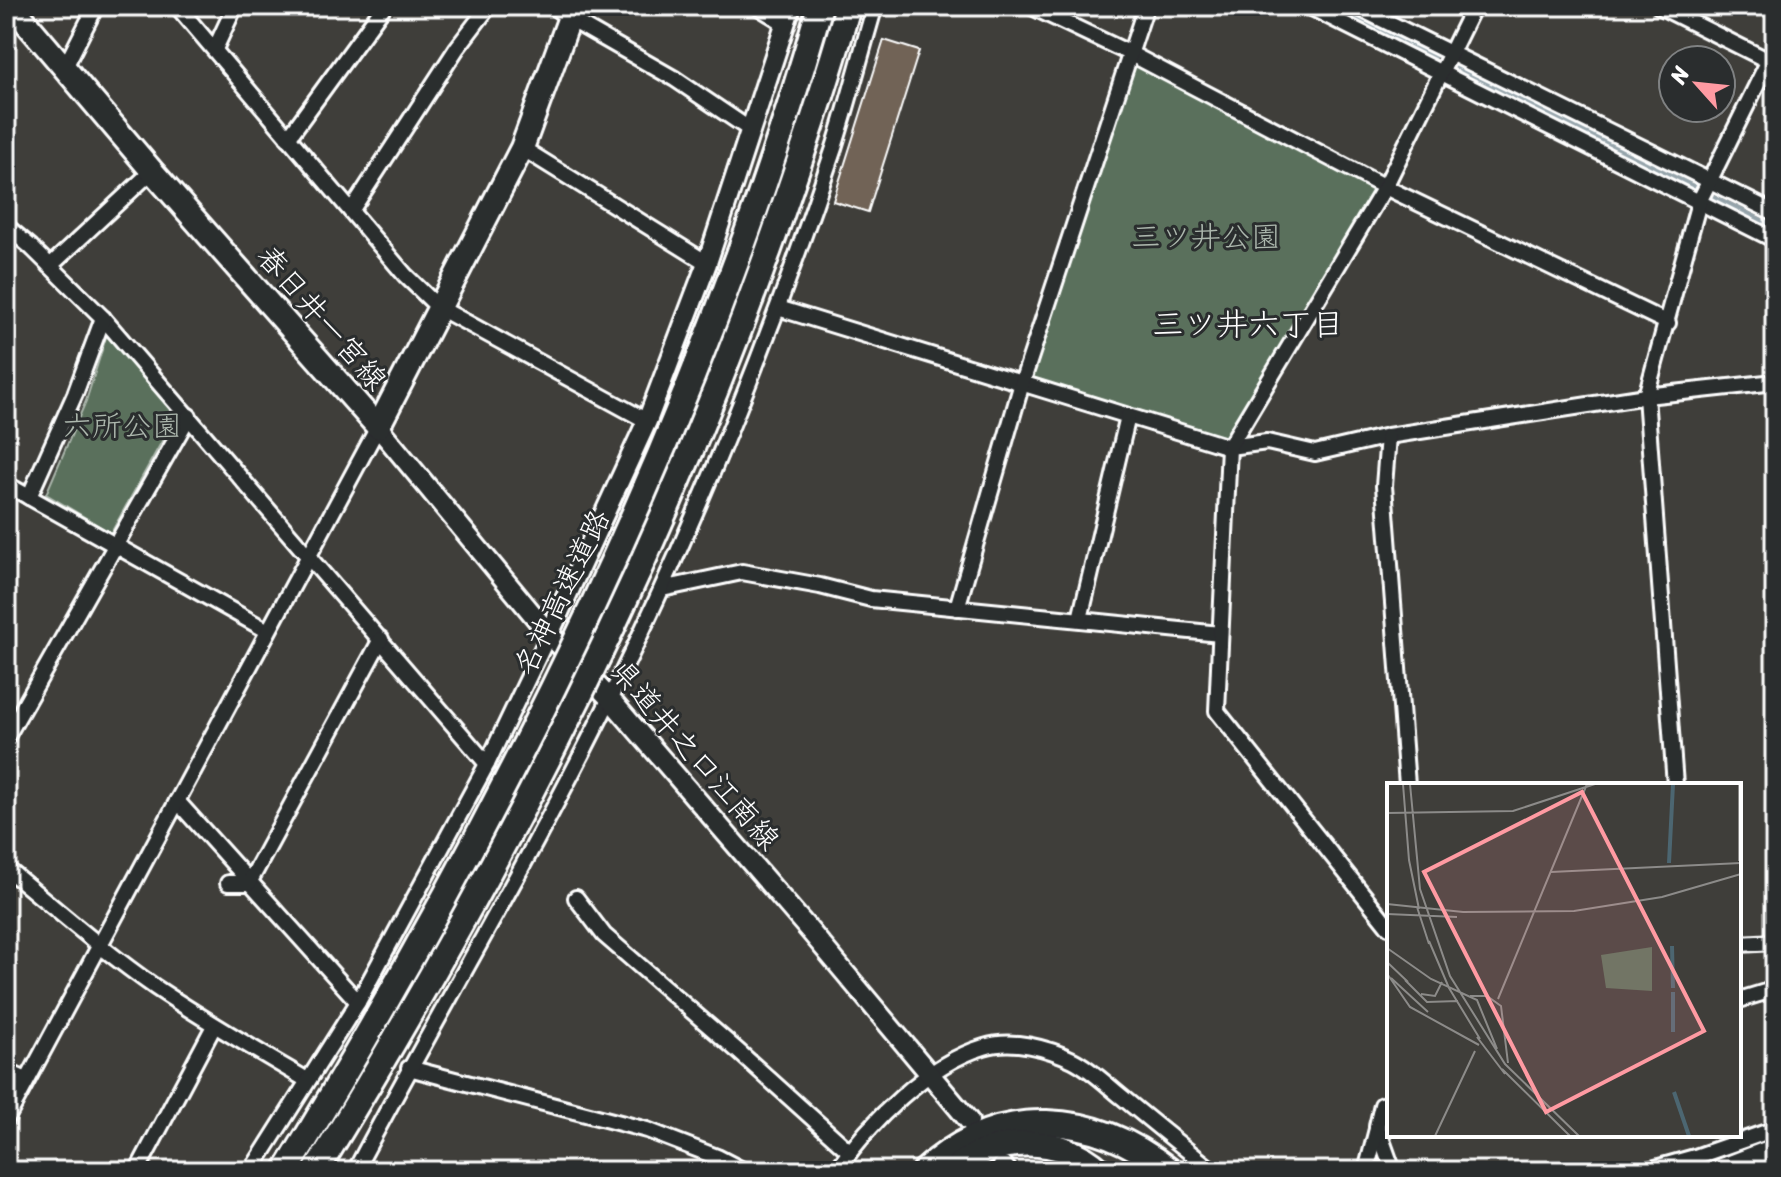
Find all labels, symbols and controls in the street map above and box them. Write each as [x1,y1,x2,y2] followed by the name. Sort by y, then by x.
[1657,44,1737,124] north arrow
[1658,59,1701,92] text: N
[1131,210,1281,264] park label: 三ツ井公園
[243,232,401,404] street label: 春日井一宮線
[1152,296,1344,353] district label: 三ツ井六丁目
[62,399,182,453] park label: 六所公園
[498,499,626,685] street label: 名神高速道路
[596,647,794,863] street label: 県道井之口江南線
[1387,783,1741,1137] inset map

